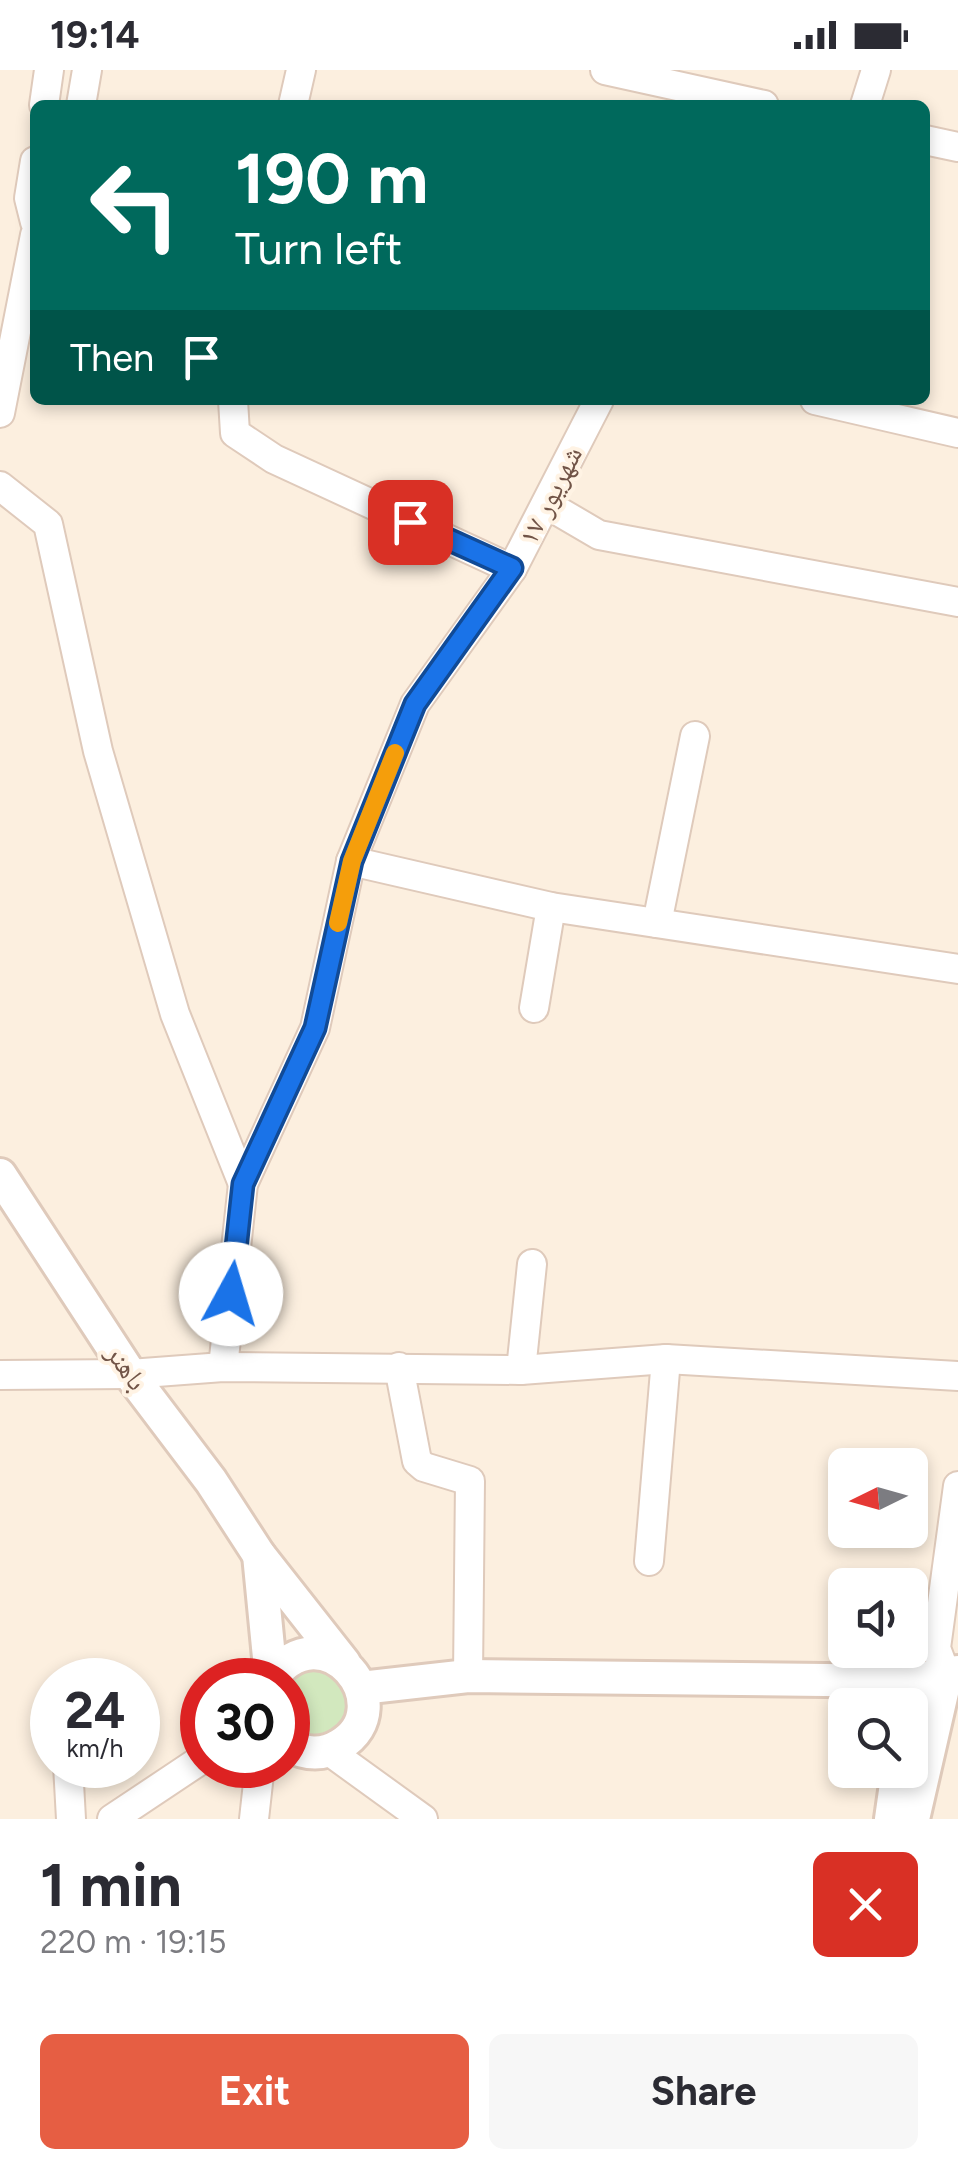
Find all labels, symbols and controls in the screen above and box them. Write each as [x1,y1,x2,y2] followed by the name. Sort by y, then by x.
[50,12,140,58] text: 19:14
[235,136,428,221] text: 190 m
[70,140,200,270] icon: left
[235,221,402,275] text: Turn left
[174,330,229,385] icon: arrive
[70,335,154,381] text: Then
[511,440,589,550] street label: ۱۷ شهریور
[368,480,453,565] pin
[383,495,438,550] icon: arrive
[179,1242,283,1346] position arrow
[99,1337,155,1397] street label: باهنر
[828,1448,928,1548] north arrow
[828,1448,928,1788] map controls
[828,1568,928,1668] button: sound
[180,1658,310,1788] speed limit sign: 30
[65,1680,125,1741] text: 24
[828,1688,928,1788] button: search
[66,1733,124,1763] text: km/h
[40,1849,182,1921] text: 1 min
[813,1852,918,1957] button: close
[40,1923,226,1961] text: 220 m · 19:15
[40,2034,469,2149] button: Exit
[489,2034,918,2149] button: Share

